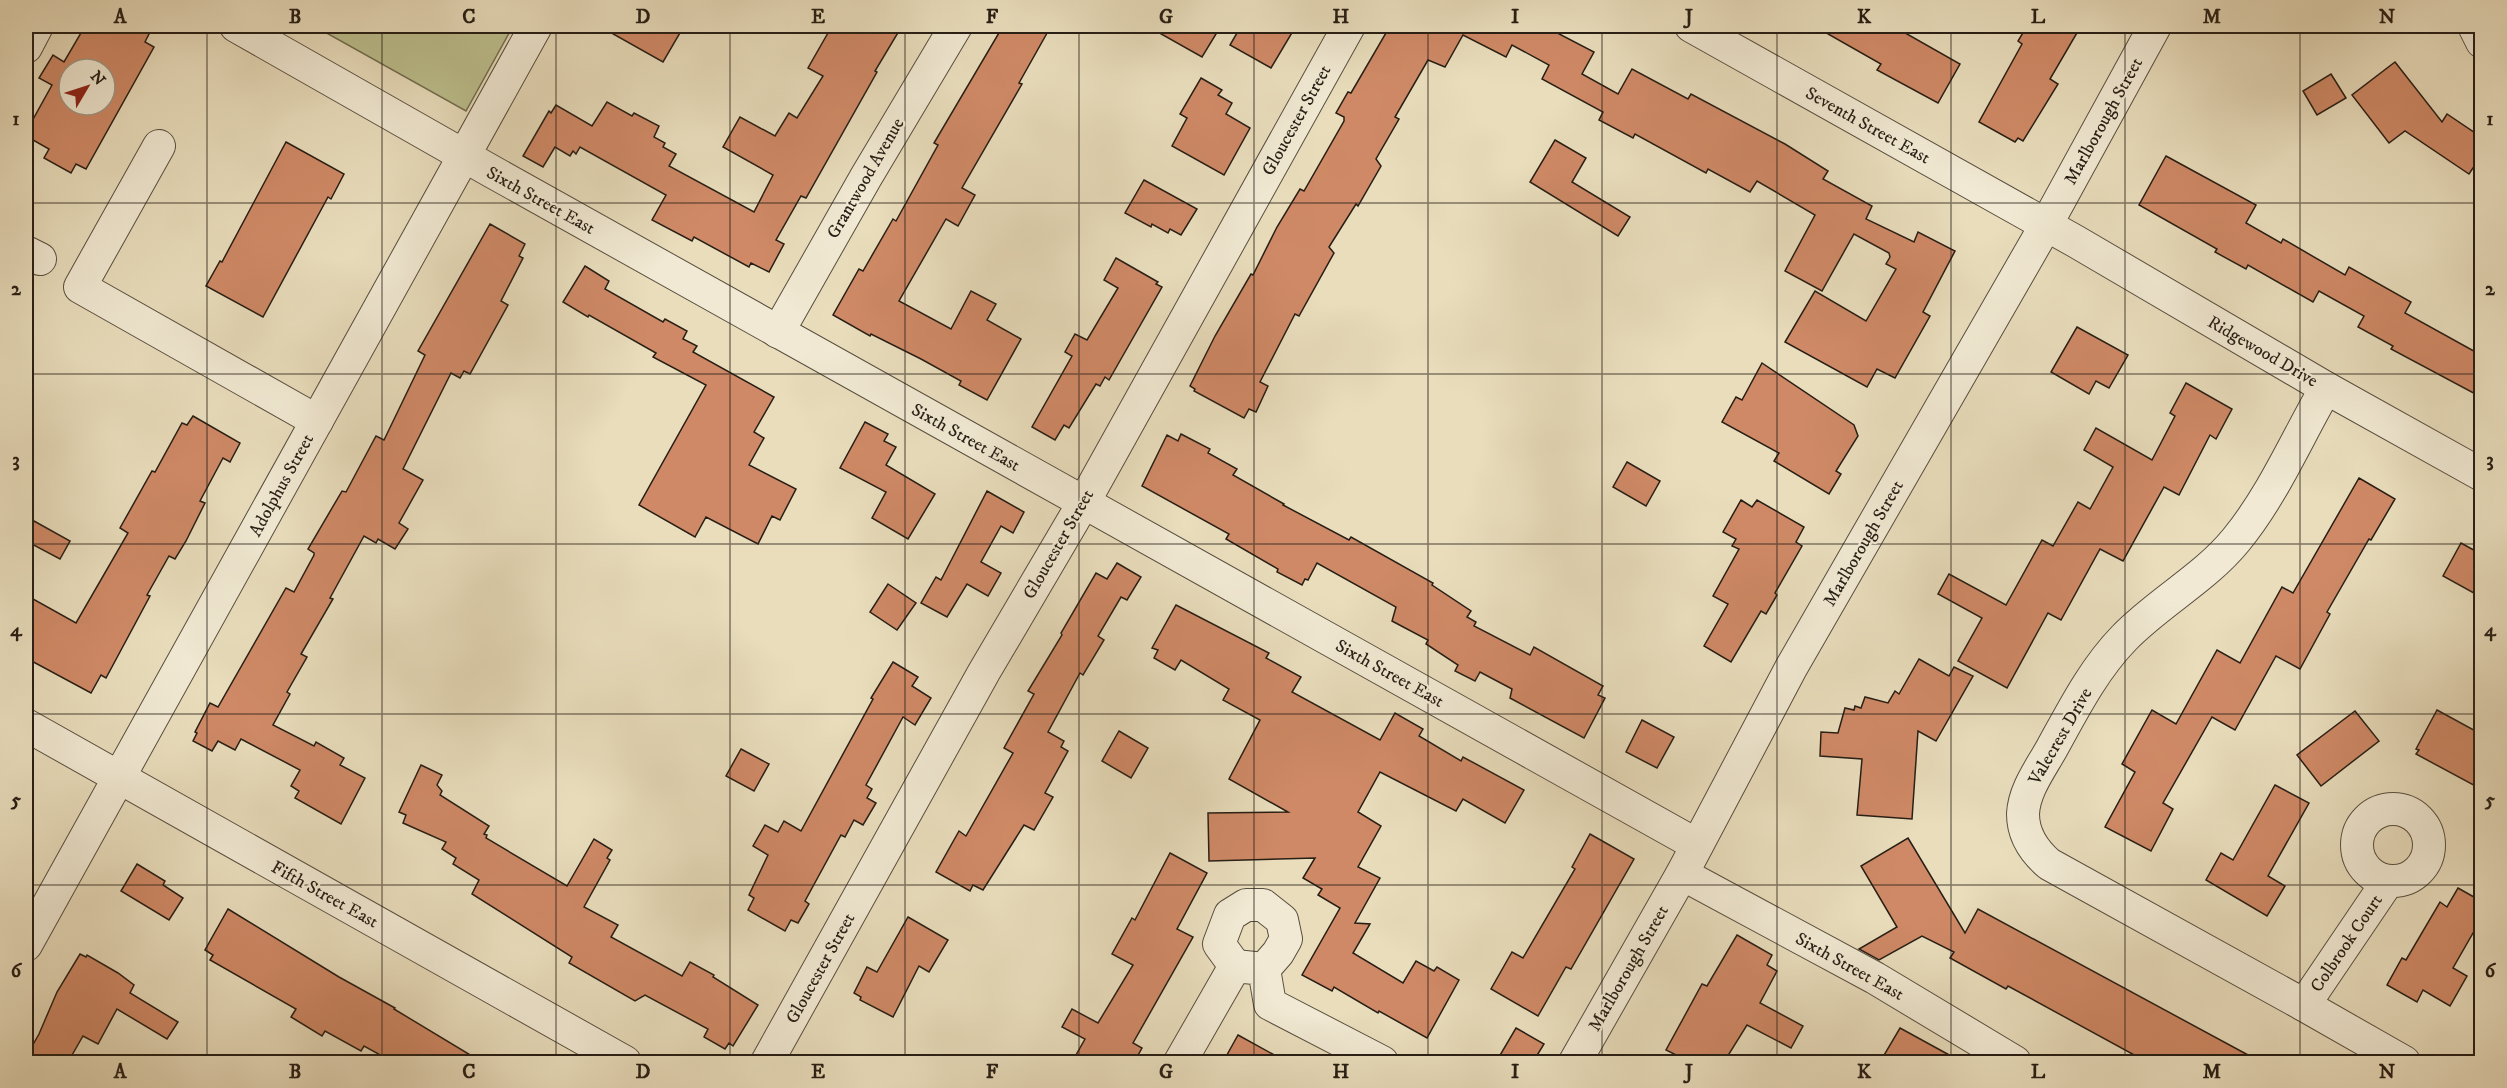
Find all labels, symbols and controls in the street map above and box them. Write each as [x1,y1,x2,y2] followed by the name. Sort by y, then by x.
[113,5,128,30] text: A
[289,5,301,30] text: B
[462,5,476,30] text: C
[636,5,651,30] text: D
[811,5,825,30] text: E
[986,5,999,30] text: F
[1159,5,1173,30] text: G
[1333,5,1350,30] text: H
[1511,5,1519,30] text: I
[1683,5,1693,30] text: J
[1857,5,1872,30] text: K
[2031,5,2046,30] text: L
[2203,5,2221,30] text: M
[2379,5,2396,30] text: N
[2060,54,2148,189] street label: Marlborough Street
[57,57,117,117] north arrow
[1257,61,1336,180] street label: Gloucester Street
[86,67,110,90] text: N
[1801,83,1934,169] street label: Seventh Street East
[12,107,20,132] text: 1
[2486,107,2494,132] text: 1
[822,114,909,243] street label: Grantwood Avenue
[482,162,599,240] street label: Sixth Street East
[11,277,22,302] text: 2
[2485,277,2496,302] text: 2
[2203,311,2322,392] street label: Ridgewood Drive
[907,399,1024,477] street label: Sixth Street East
[245,430,319,541] street label: Adolphus Street
[12,448,20,473] text: 3
[2486,448,2494,473] text: 3
[1819,476,1909,610] street label: Marlborough Street
[1019,486,1099,603] street label: Gloucester Street
[10,618,23,643] text: 4
[2484,618,2497,643] text: 4
[1331,635,1448,713] street label: Sixth Street East
[2024,684,2097,790] street label: Valecrest Drive
[10,788,21,813] text: 5
[2484,788,2495,813] text: 5
[267,856,382,933] street label: Fifth Street East
[2306,890,2388,997] street label: Colbrook Court
[1584,901,1674,1035] street label: Marlborough Street
[781,909,860,1028] street label: Gloucester Street
[1791,928,1908,1006] street label: Sixth Street East
[11,959,23,984] text: 6
[2485,959,2497,984] text: 6
[113,1060,128,1085] text: A
[289,1060,301,1085] text: B
[462,1060,476,1085] text: C
[636,1060,651,1085] text: D
[811,1060,825,1085] text: E
[986,1060,999,1085] text: F
[1159,1060,1173,1085] text: G
[1333,1060,1350,1085] text: H
[1511,1060,1519,1085] text: I
[1683,1060,1693,1085] text: J
[1857,1060,1872,1085] text: K
[2031,1060,2046,1085] text: L
[2203,1060,2221,1085] text: M
[2379,1060,2396,1085] text: N

